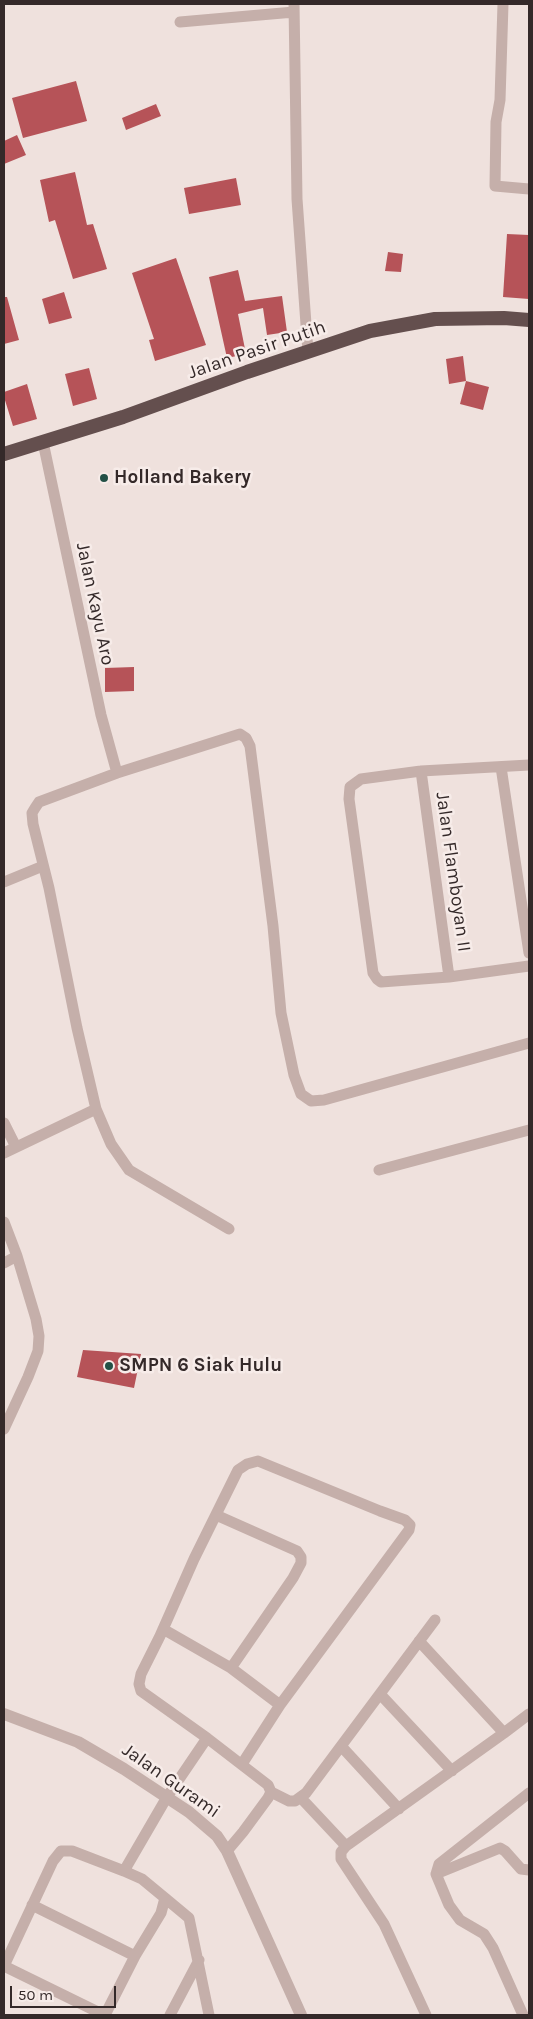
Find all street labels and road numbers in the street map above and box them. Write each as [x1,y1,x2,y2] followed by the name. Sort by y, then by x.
[185,316,329,384] street label: Jalan Pasir Putih
[71,541,119,667] street label: Jalan Kayu Aro
[431,791,475,953] street label: Jalan Flamboyan II
[118,1739,224,1823] street label: Jalan Gurami

